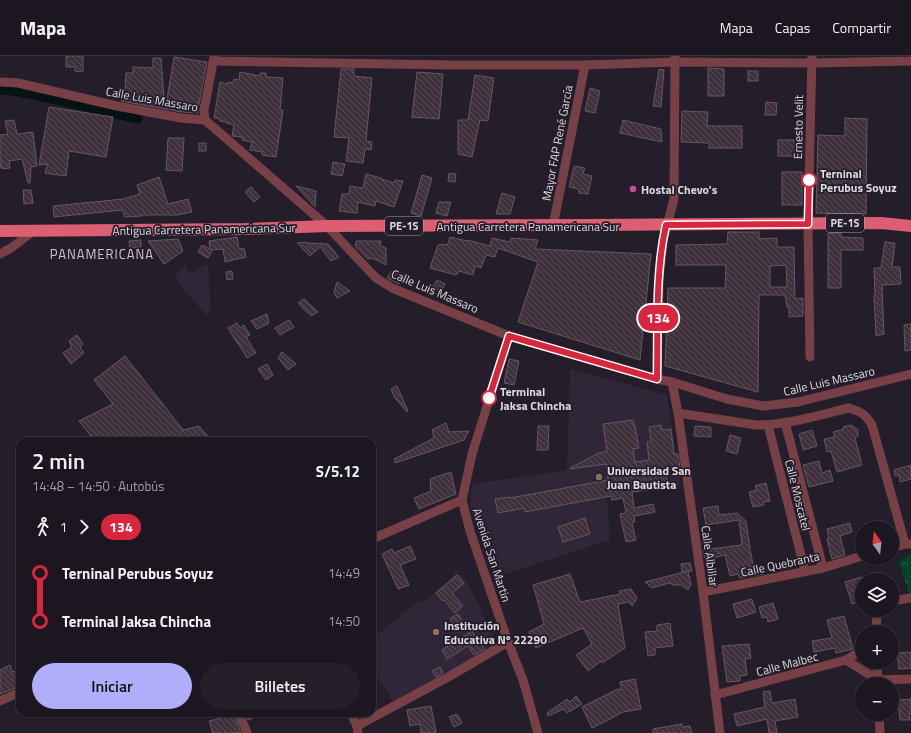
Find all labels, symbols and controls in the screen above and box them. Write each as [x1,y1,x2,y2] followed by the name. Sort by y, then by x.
[20,13,66,42] text: Mapa
[720,17,753,38] text: Mapa
[775,17,810,38] text: Capas
[832,17,891,38] text: Compartir
[104,82,200,116] street label: Calle Luis Massaro
[536,84,578,202] street label: Mayor FAP René García
[788,94,808,159] street label: Ernesto Velit
[820,164,897,197] place label: Terninal Perubus Soyuz
[801,172,817,188] marker: Terninal Perubus Soyuz
[641,180,718,199] place label: Hostal Chevo's
[628,184,638,194] marker: Hostal Chevo's
[826,214,864,232] road number: PE-1S
[385,217,423,235] road number: PE-1S
[436,217,620,236] street label: Antigua Carretera Panamericana Sur
[112,218,296,240] street label: Antigua Carretera Panamericana Sur
[50,244,154,264] district label: PANAMERICANA
[388,264,482,318] street label: Calle Luis Massaro
[635,305,681,331] line badge: 134
[646,307,670,328] text: 134
[781,361,877,401] street label: Calle Luis Massaro
[500,382,571,415] place label: Terminal Jaksa Chincha
[481,390,497,406] marker: Terminal Jaksa Chincha
[32,444,85,478] text: 2 min
[780,457,816,533] street label: Calle Moscatel
[316,460,360,483] text: S/5.12
[607,461,691,494] place label: Universidad San Juan Bautista
[594,472,604,482] marker: Universidad San Juan Bautista
[32,476,164,496] text: 14:48 – 14:50 · Autobús
[468,506,516,604] street label: Avenida San Martin
[32,516,54,538] icon: walk
[73,516,95,538] icon: forward
[109,516,133,537] text: 134
[60,517,67,537] text: 1
[855,521,899,565] north arrow
[855,521,899,721] map controls
[696,524,724,588] street label: Calle Albillar
[739,546,821,582] street label: Calle Quebranta
[62,562,213,585] text: Terninal Perubus Soyuz
[328,563,360,583] text: 14:49
[855,573,899,617] button: layers
[62,610,211,633] text: Terminal Jaksa Chincha
[328,611,360,631] text: 14:50
[444,616,547,649] place label: Institución Educativa Nº 22290
[855,625,899,669] button: +
[431,627,441,637] marker: Institución Educativa Nº 22290
[754,647,820,681] street label: Calle Malbec
[32,663,192,709] button: Iniciar
[200,663,360,709] button: Billetes
[855,677,899,721] button: −

